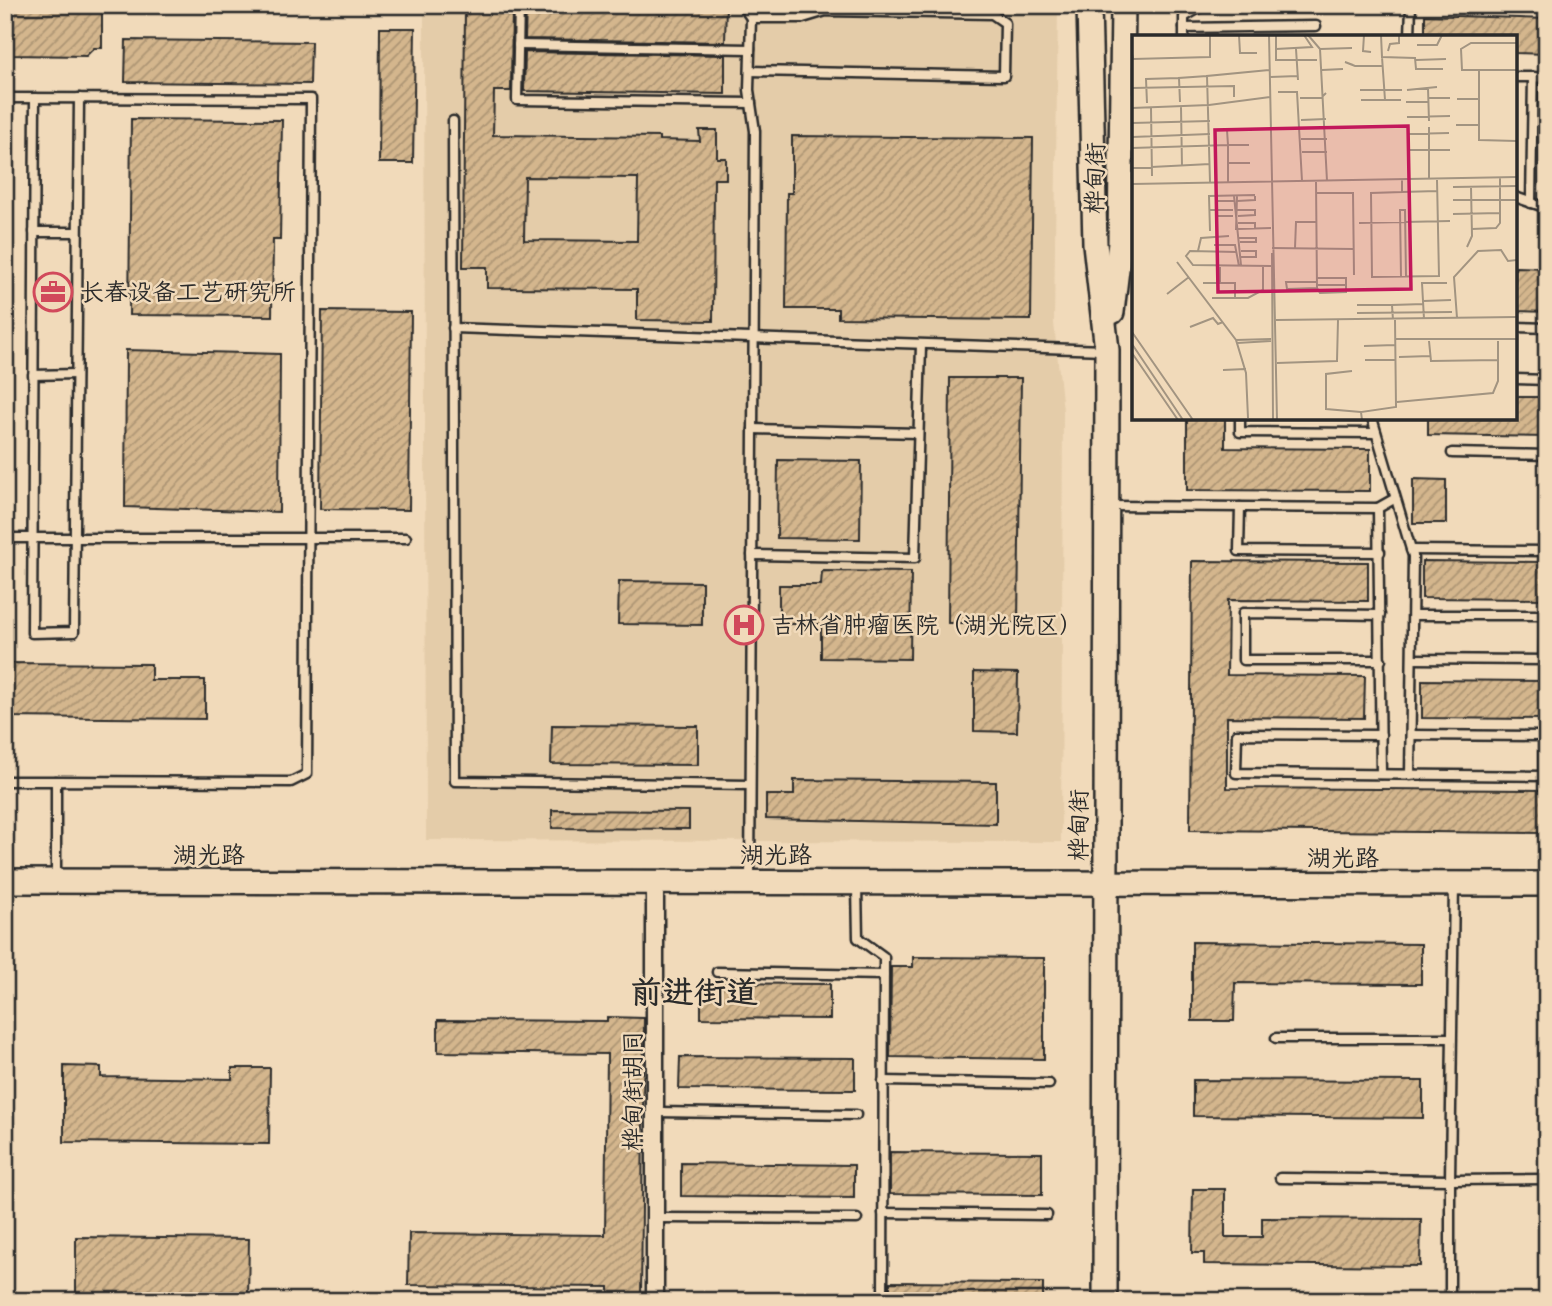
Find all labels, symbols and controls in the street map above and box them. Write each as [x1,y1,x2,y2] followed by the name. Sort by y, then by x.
[1132,35,1517,420] inset map
[1079,142,1110,214] street label: 桦甸街
[32,271,74,313] office icon: 长春设备工艺研究所
[80,277,296,306] place label: 长春设备工艺研究所
[723,604,765,646] hospital icon: 吉林省肿瘤医院（湖光院区）
[771,610,1083,639] place label: 吉林省肿瘤医院（湖光院区）
[1064,789,1093,861] street label: 桦甸街
[173,840,245,869] street label: 湖光路
[740,840,812,869] street label: 湖光路
[1307,843,1379,872] street label: 湖光路
[630,973,758,1011] district label: 前进街道
[618,1031,647,1151] street label: 桦甸街胡同

